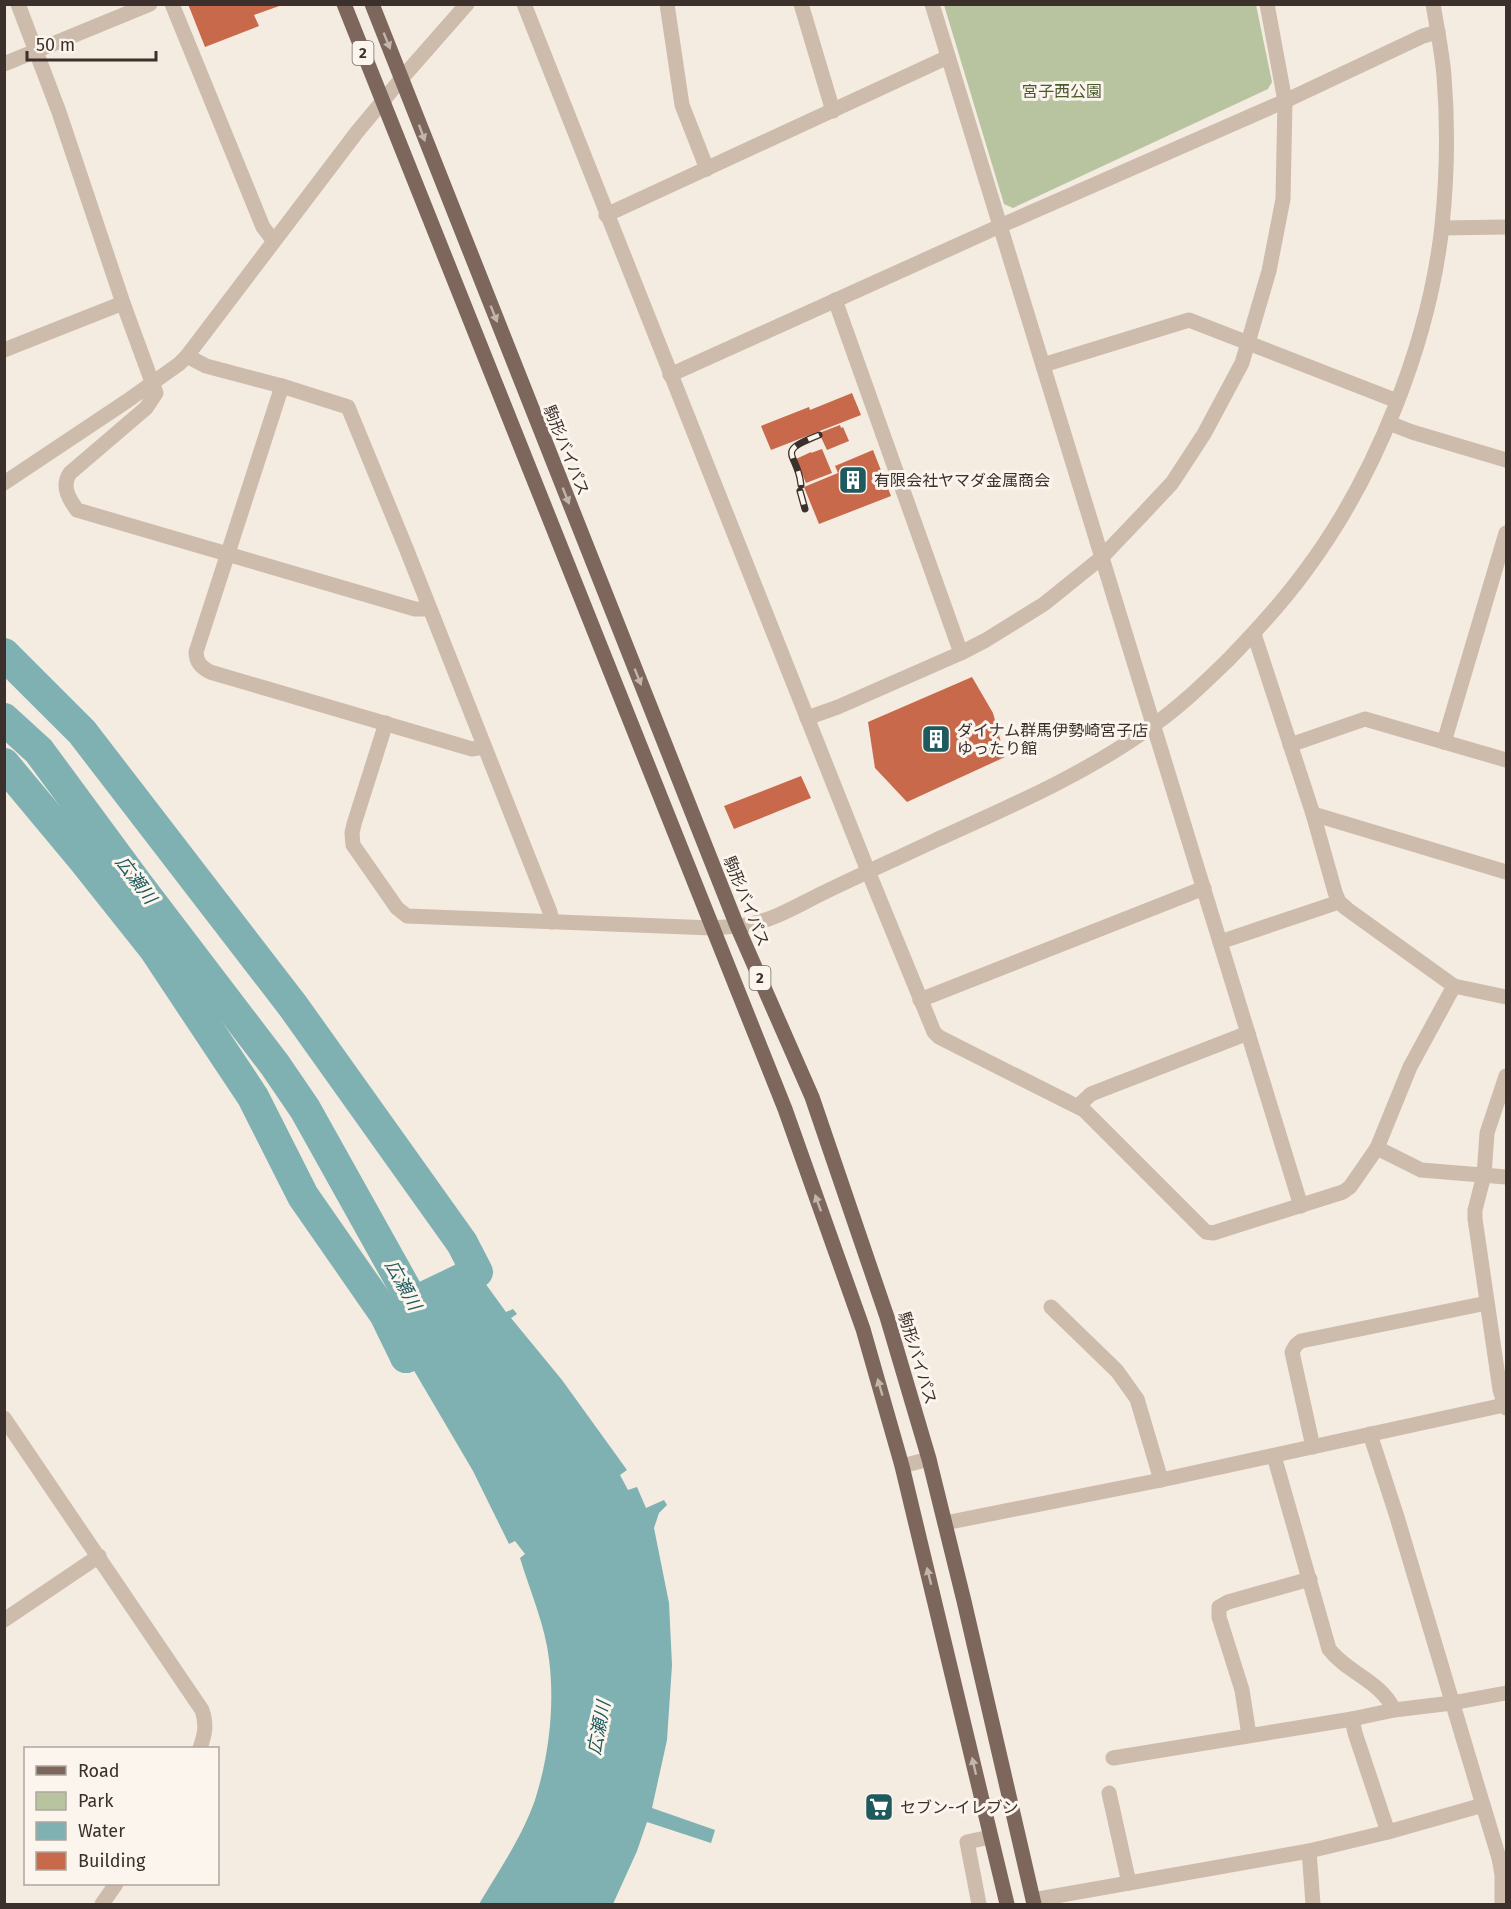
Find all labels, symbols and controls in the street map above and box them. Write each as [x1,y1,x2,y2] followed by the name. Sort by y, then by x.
[27,24,156,62] scale bar
[382,33,392,51] one-way arrow
[36,34,75,56] text: 50 m
[352,41,374,65] road number: 2
[1022,82,1102,101] park label: 宮子西公園
[417,124,427,142] one-way arrow
[489,306,499,324] one-way arrow
[540,402,593,498] street label: 駒形バイパス
[837,464,869,496] building icon: 有限会社ヤマダ金属商会
[874,471,1050,490] place label: 有限会社ヤマダ金属商会
[561,487,571,505] one-way arrow
[633,668,643,686] one-way arrow
[957,721,1148,758] place label: ダイナム群馬伊勢崎宮子店 ゆったり館
[920,723,952,755] building icon: ダイナム群馬伊勢崎宮子店 ゆったり館
[111,852,162,910] water label: 広瀬川
[720,853,773,949] street label: 駒形バイパス
[750,966,771,990] road number: 2
[813,1193,823,1211] one-way arrow
[380,1256,427,1316] water label: 広瀬川
[894,1310,941,1407] street label: 駒形バイパス
[875,1378,884,1396] one-way arrow
[923,1567,933,1585] one-way arrow
[583,1697,615,1757] water label: 広瀬川
[24,1747,219,1885] legend
[968,1757,978,1775] one-way arrow
[78,1760,120,1782] text: Road
[78,1790,114,1812] text: Park
[863,1791,895,1823] supermarket icon: セブン-イレブン
[900,1798,1018,1817] place label: セブン-イレブン
[78,1820,125,1842] text: Water
[78,1850,146,1872] text: Building

